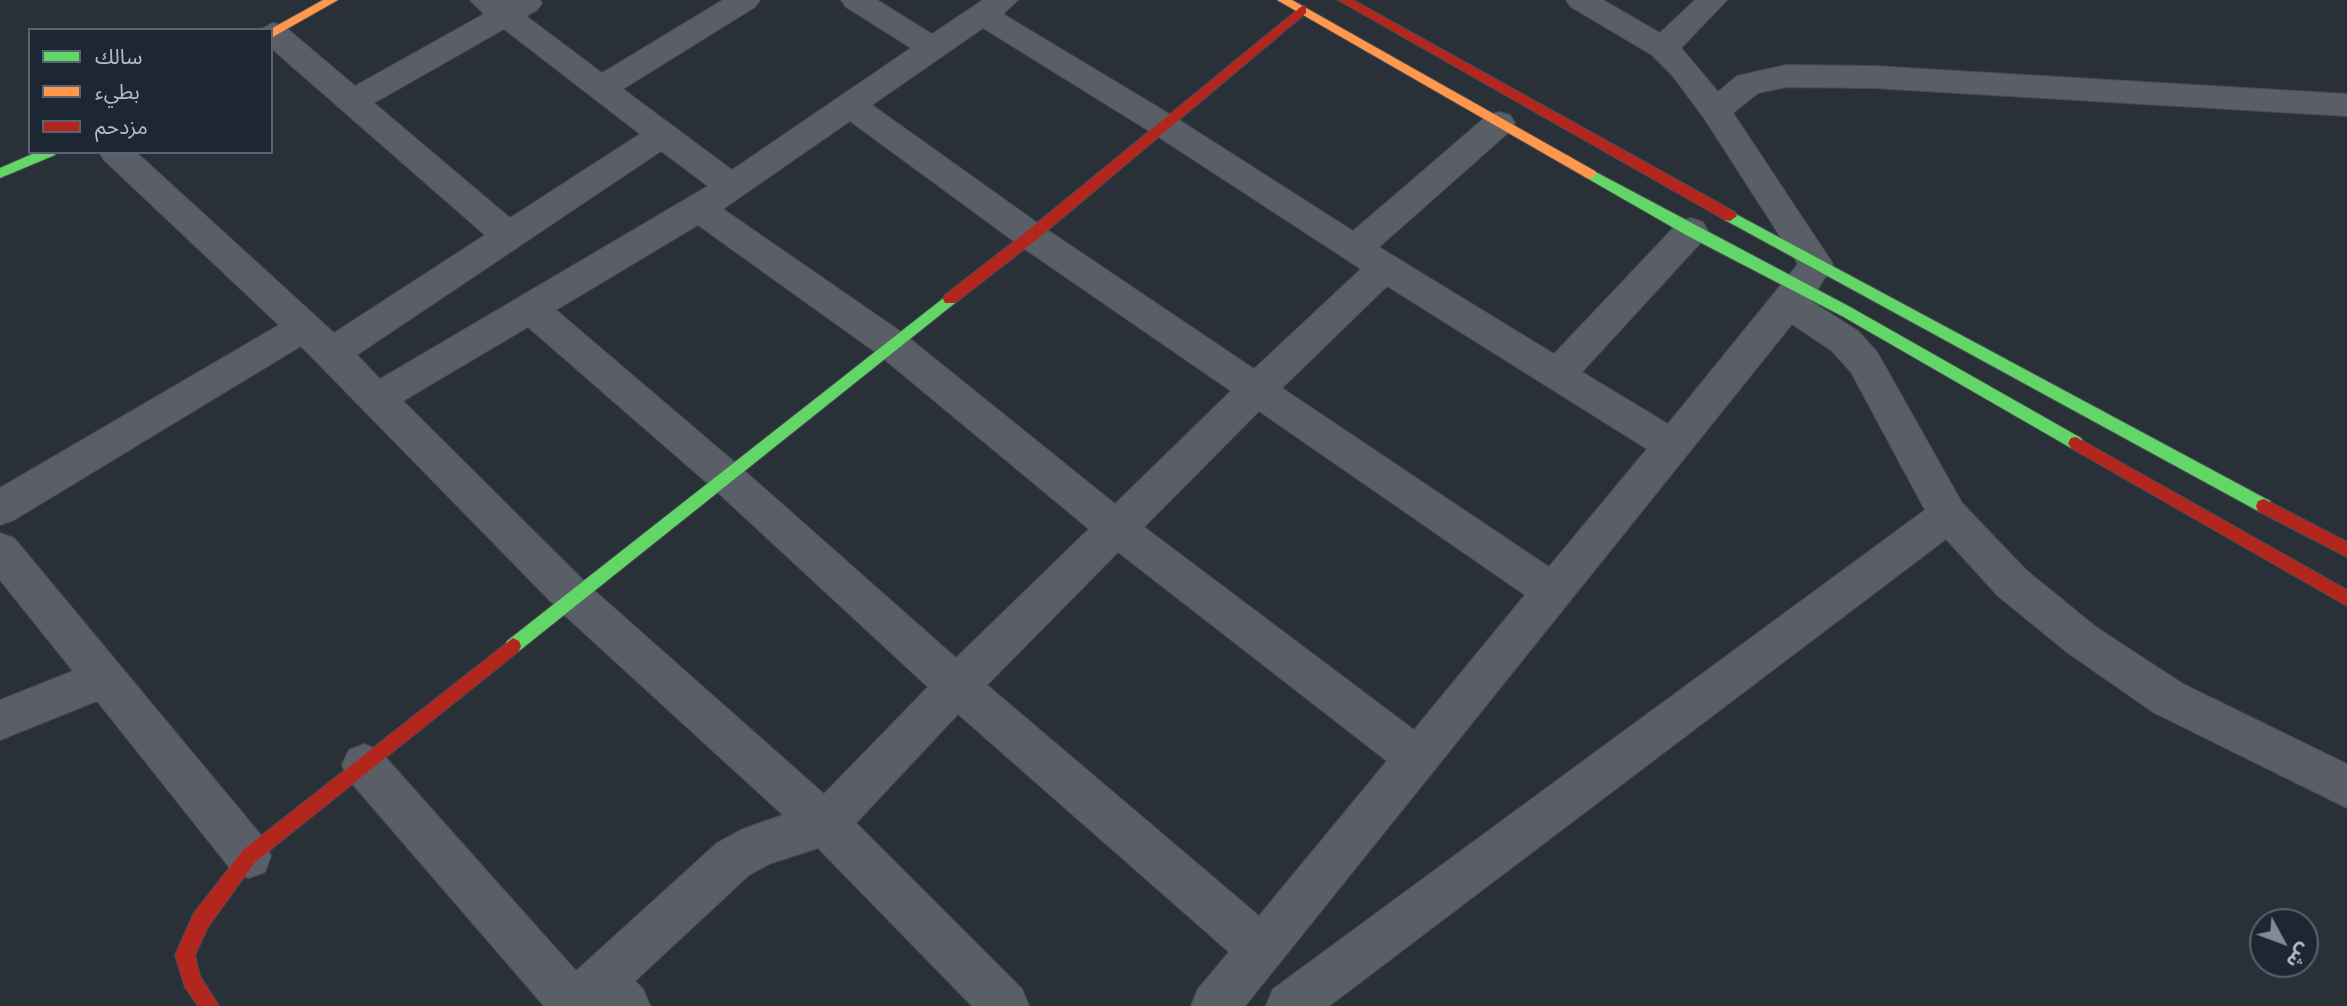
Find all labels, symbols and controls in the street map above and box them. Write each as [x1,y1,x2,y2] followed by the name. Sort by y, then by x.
[28,28,273,154] legend
[95,44,142,69] text: سالك
[95,79,140,104] text: بطيء
[95,114,148,139] text: مزدحم
[2249,908,2319,978] north arrow
[2281,938,2316,973] text: ش

